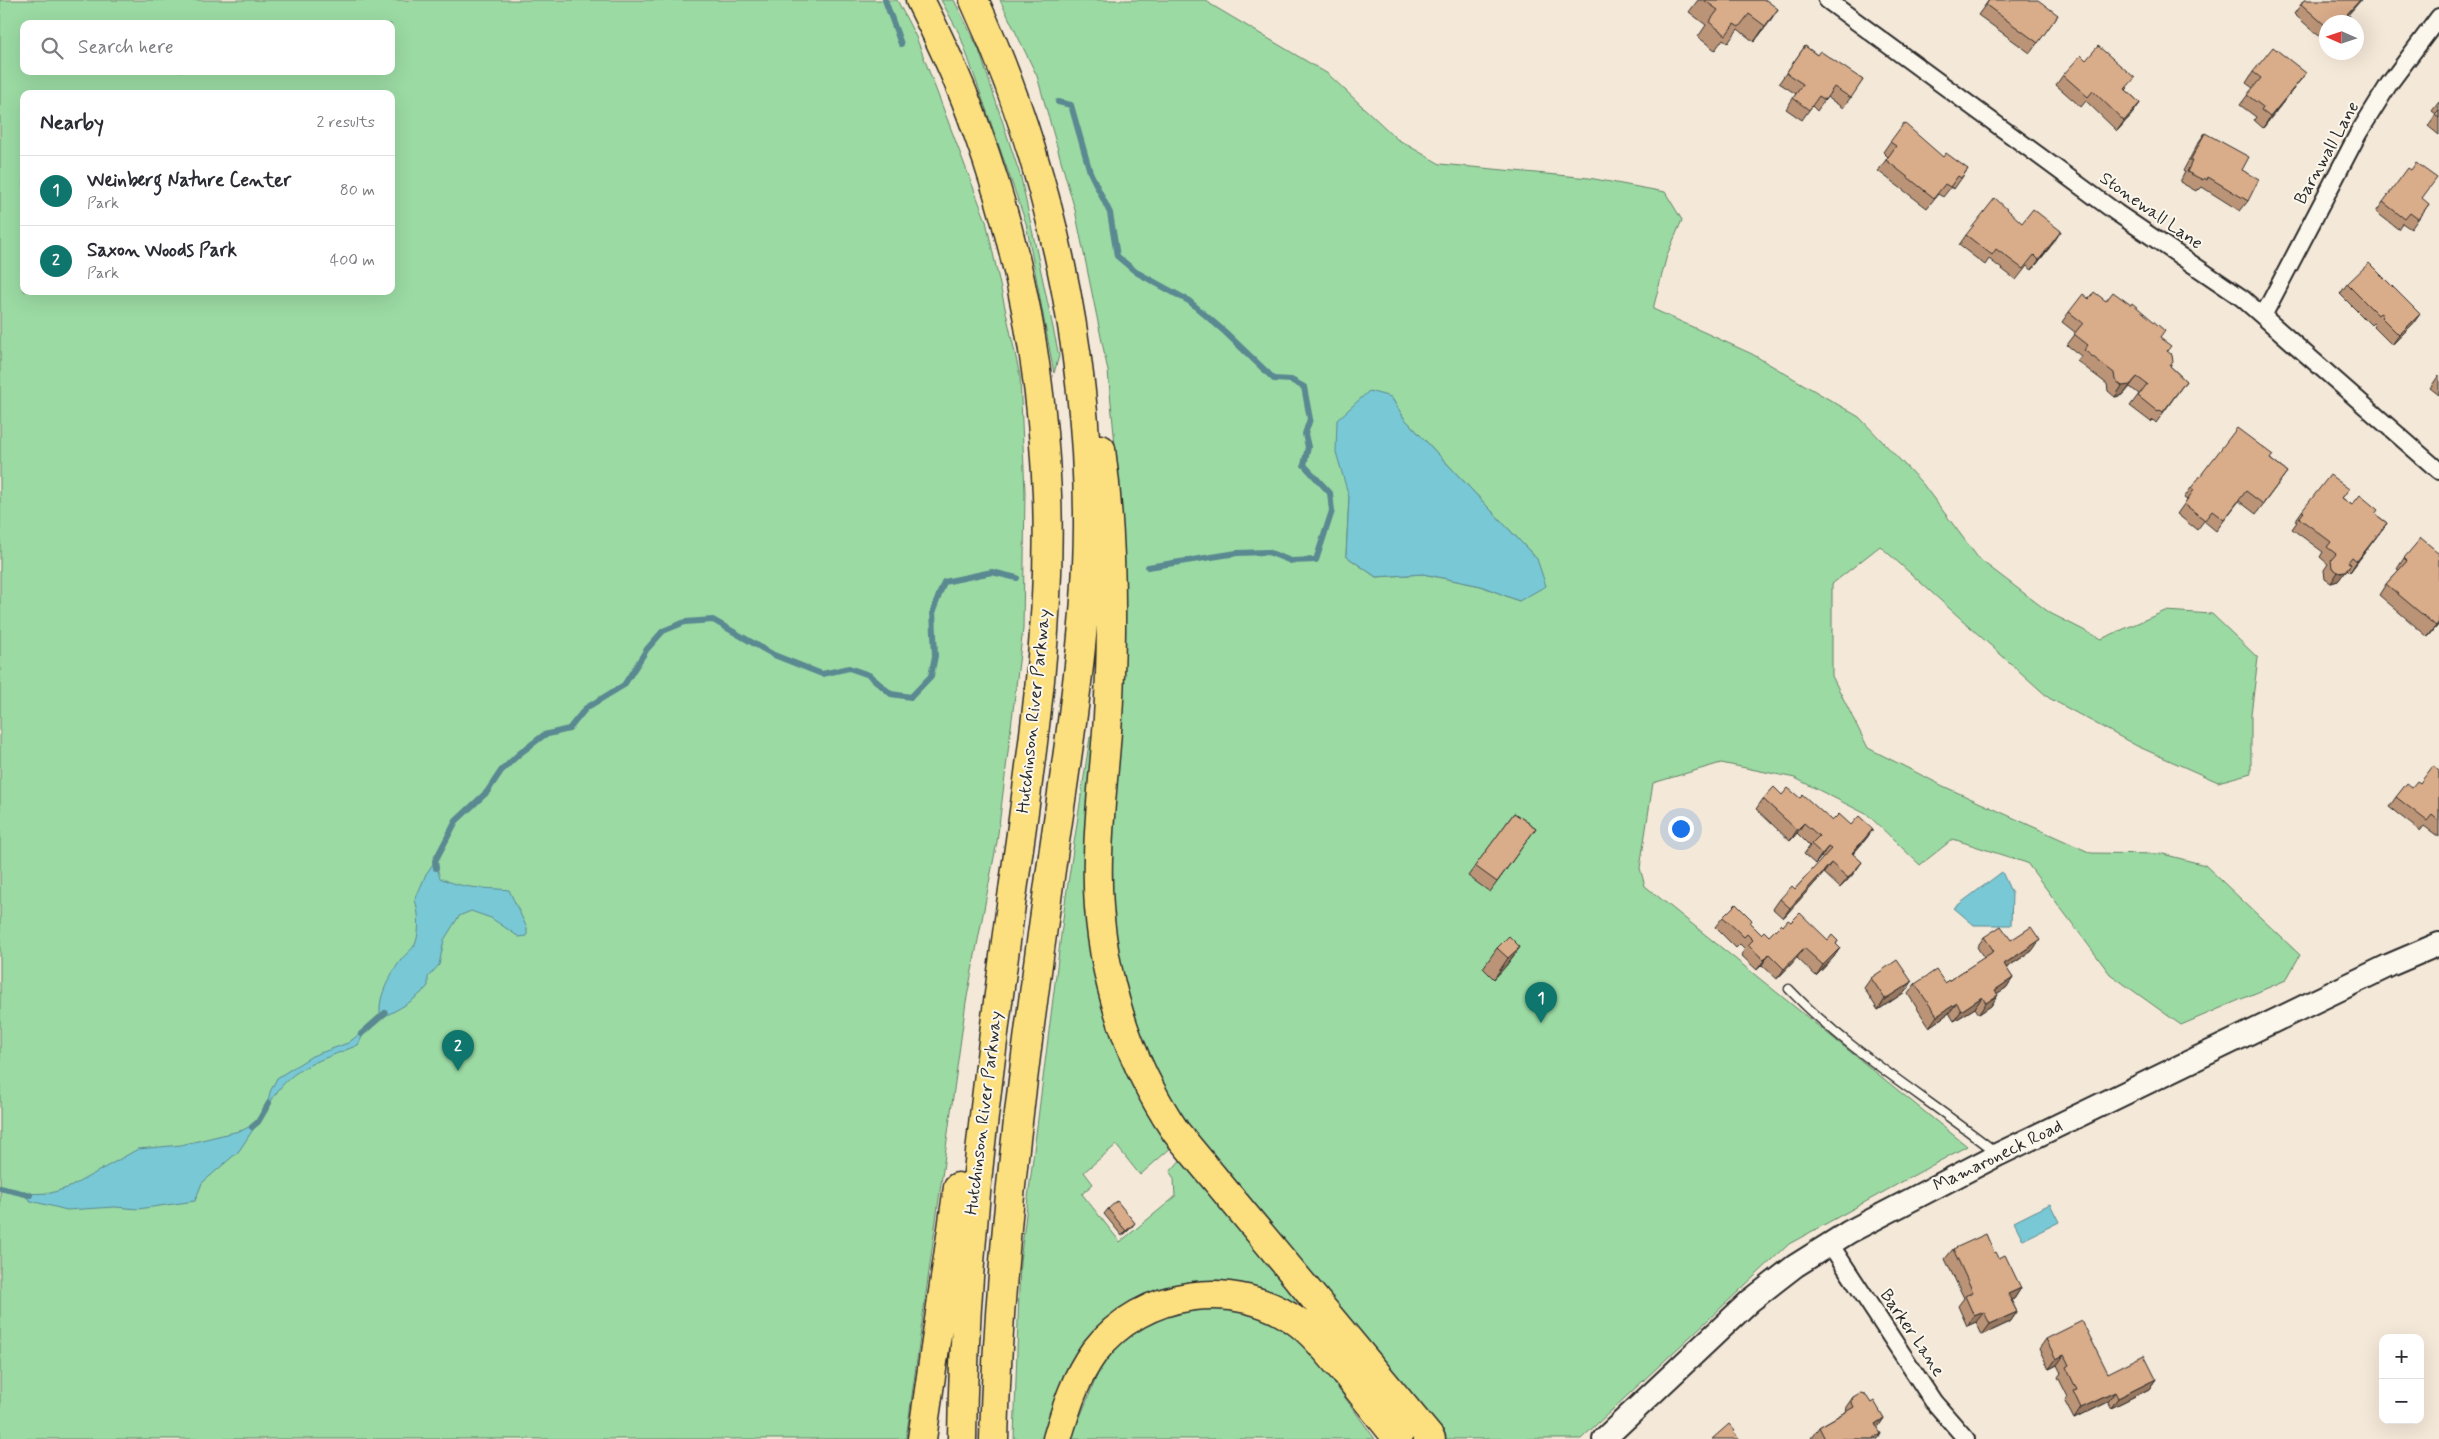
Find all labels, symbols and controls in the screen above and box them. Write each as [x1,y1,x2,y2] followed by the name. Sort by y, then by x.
[2319,15,2364,60] north arrow
[20,20,395,75] search box
[38,34,66,62] icon: search
[78,35,174,60] text: Search here
[2289,97,2365,209] street label: Barnwall Lane
[40,109,104,137] text: Nearby
[317,112,375,133] text: 2 results
[2095,167,2207,255] street label: Stonewall Lane
[87,168,291,193] text: Weinberg Nature Center
[52,180,60,201] text: 1
[340,180,375,201] text: 80 m
[87,193,119,214] text: Park
[87,238,237,263] text: Saxon Woods Park
[52,250,60,271] text: 2
[330,250,375,271] text: 400 m
[87,263,119,284] text: Park
[1011,608,1057,814] street label: Hutchinson River Parkway
[1668,816,1694,842] your location
[1525,982,1557,1023] pin: 1
[960,1010,1008,1216] street label: Hutchinson River Parkway
[442,1030,474,1071] pin: 2
[1929,1114,2067,1198] street label: Mamaroneck Road
[1874,1285,1950,1382] street label: Barker Lane
[2379,1334,2424,1424] map controls
[2379,1334,2424,1379] button: +
[2379,1379,2424,1424] button: −

